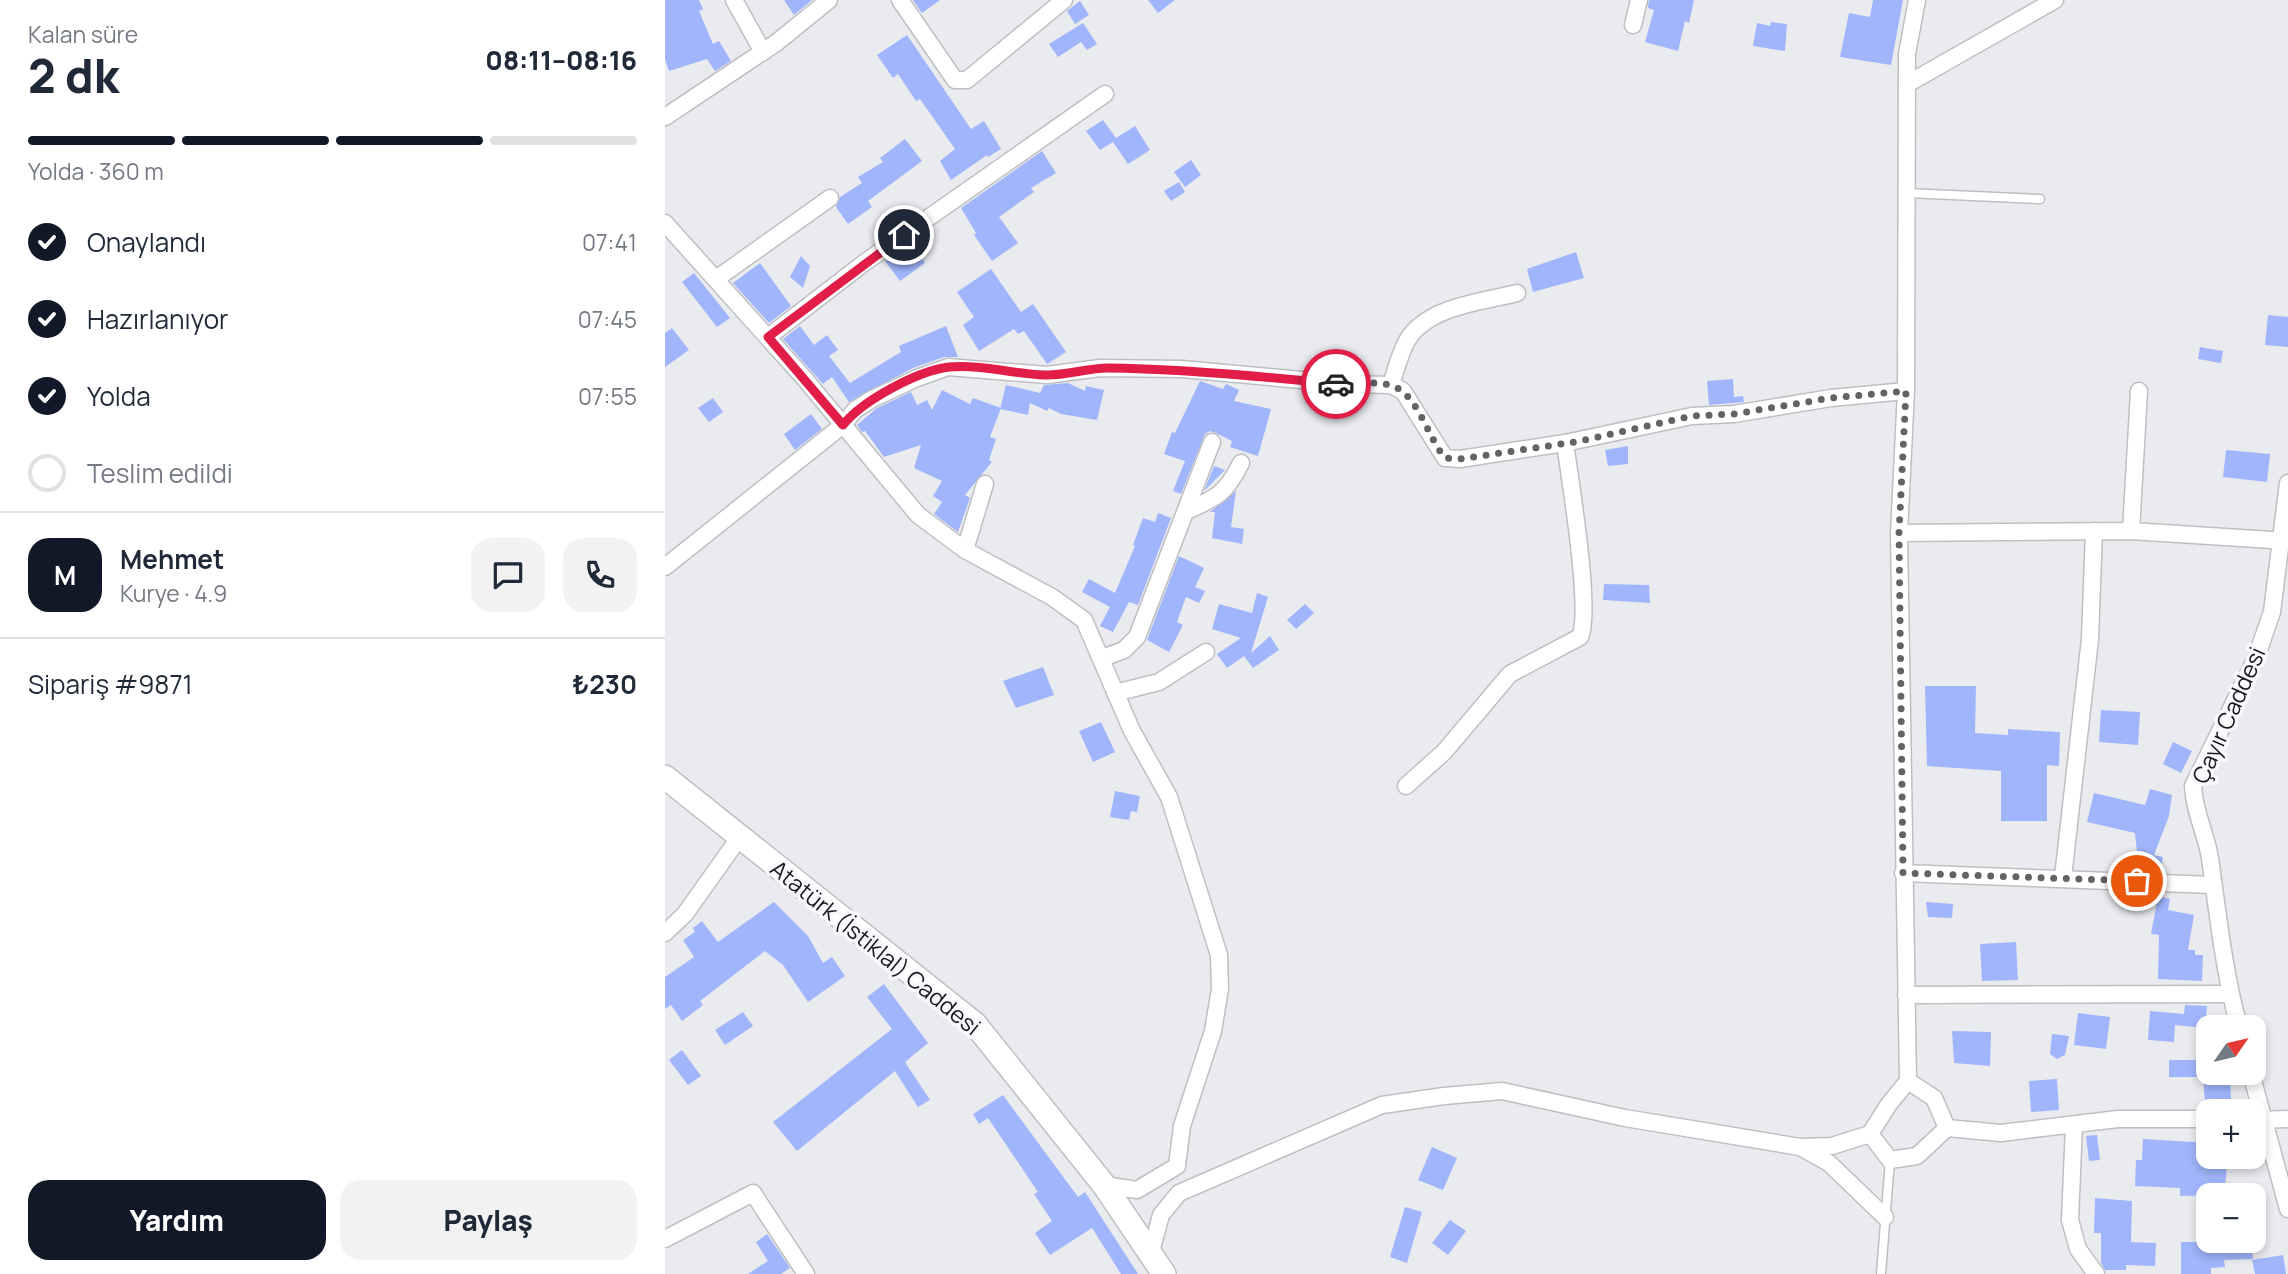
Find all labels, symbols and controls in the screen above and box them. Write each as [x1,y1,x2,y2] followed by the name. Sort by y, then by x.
[28,18,138,50] text: Kalan süre
[485,42,637,78] text: 08:11–08:16
[28,44,119,107] text: 2 dk
[28,155,164,187] text: Yolda · 360 m
[874,205,934,265] pin
[885,216,923,254] icon: home
[28,223,66,261] icon: check
[87,224,206,260] text: Onaylandı
[582,226,637,258] text: 07:41
[28,300,66,338] icon: check
[87,301,228,337] text: Hazırlanıyor
[578,303,637,335] text: 07:45
[1301,349,1371,419] courier
[1317,365,1355,403] icon: car
[28,377,66,415] icon: check
[87,378,151,414] text: Yolda
[578,380,637,412] text: 07:55
[87,455,233,491] text: Teslim edildi
[471,538,545,612] button: chat
[563,538,637,612] button: phone
[120,541,224,577] text: Mehmet
[54,557,76,593] text: M
[120,577,227,609] text: Kurye · 4.9
[2184,642,2272,788] street label: Çayır Caddesi
[28,666,193,702] text: Sipariş #9871
[572,666,637,702] text: ₺230
[2107,851,2167,911] pin
[764,852,988,1042] street label: Atatürk (İstiklal) Caddesi
[2118,862,2156,900] icon: bag
[2196,1015,2266,1085] north arrow
[2196,1015,2266,1253] map controls
[2196,1099,2266,1169] button: +
[28,1180,326,1260] button: Yardım
[340,1180,637,1260] button: Paylaş
[2196,1183,2266,1253] button: −

